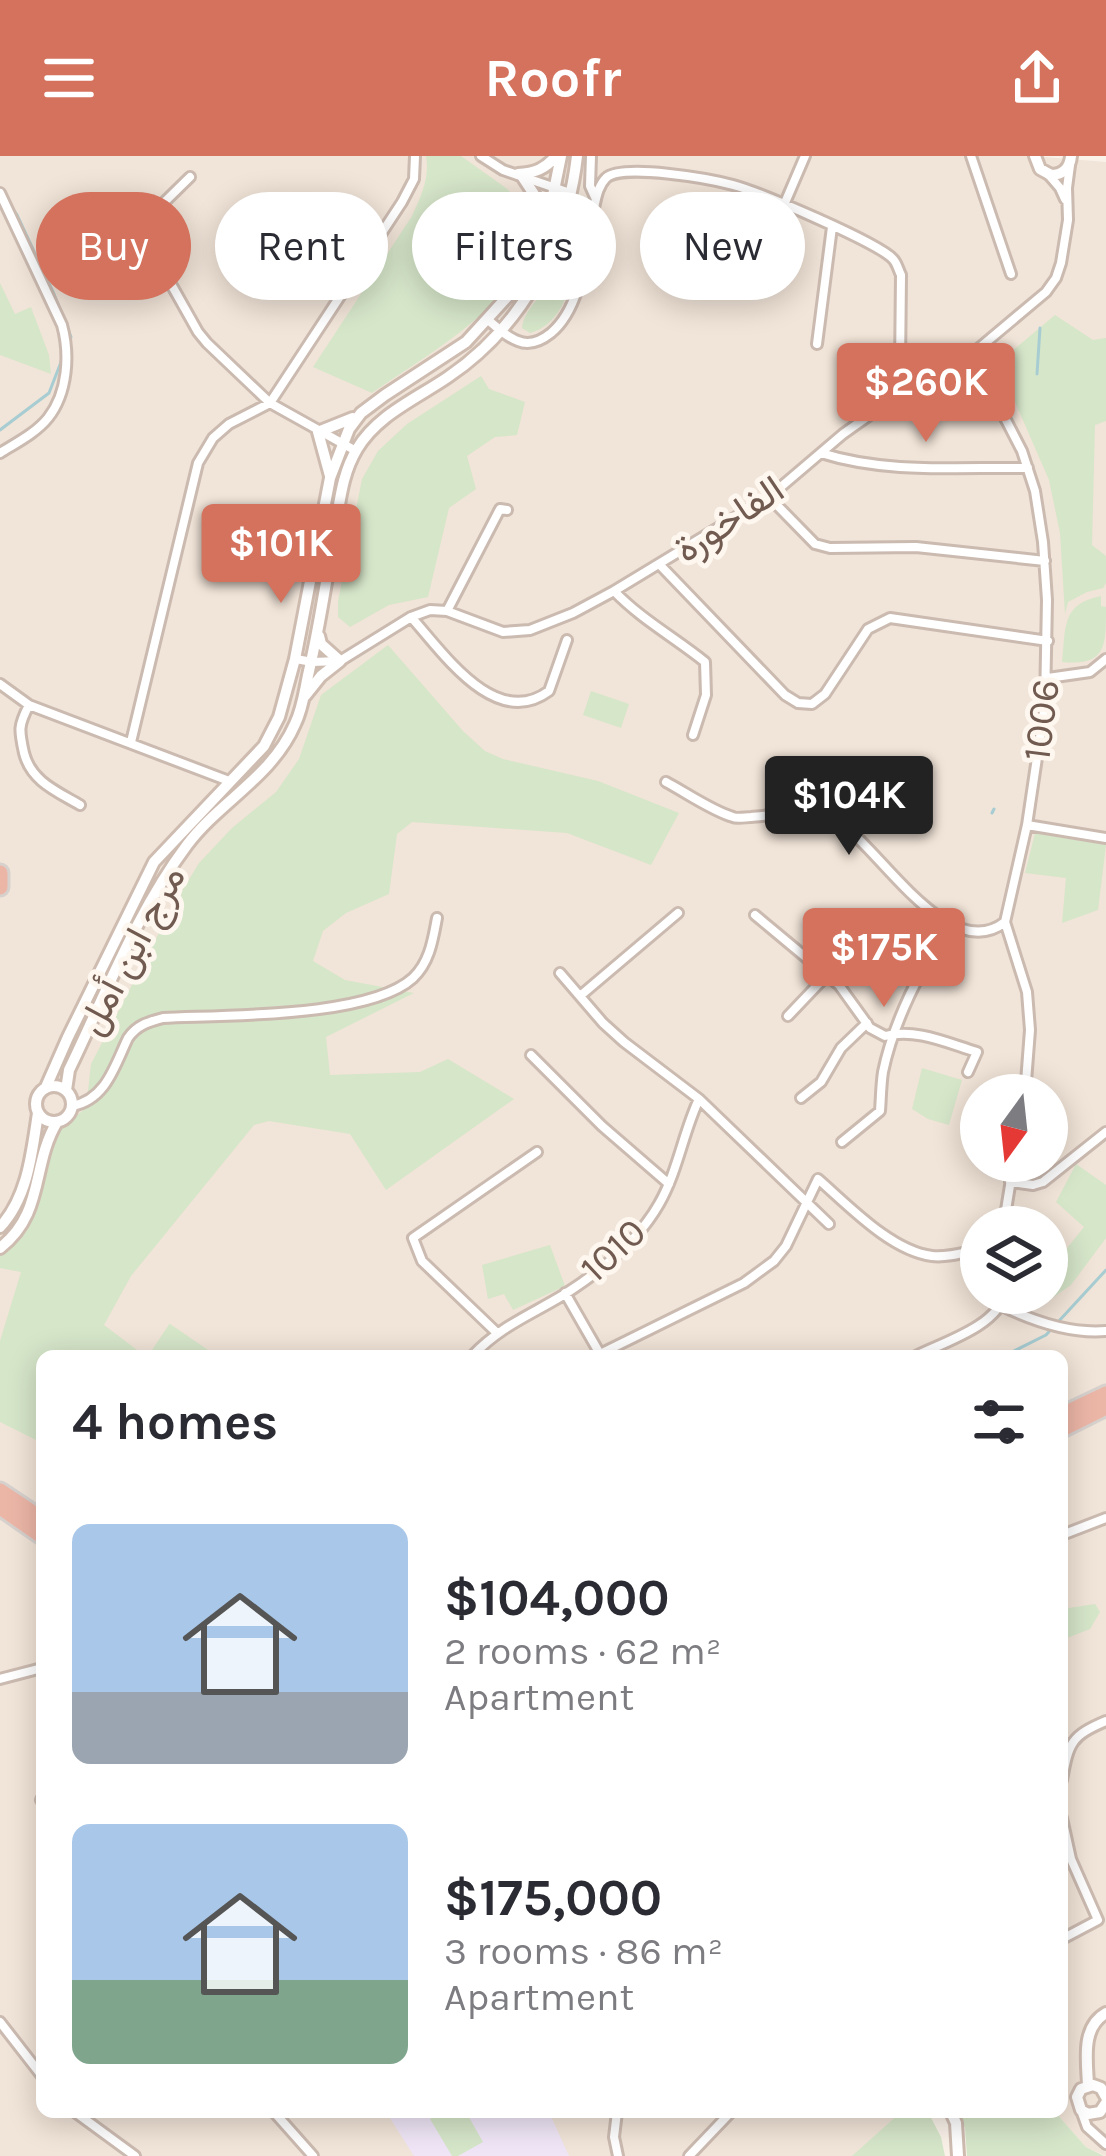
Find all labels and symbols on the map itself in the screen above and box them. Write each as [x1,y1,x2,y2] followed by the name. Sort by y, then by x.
[842,343,1010,445] pin: $260K
[666,466,793,573] street label: الفاخورة
[197,504,365,606] pin: $101K
[1013,677,1069,763] street label: 1006
[765,756,933,858] pin: $104K
[67,857,197,1044] street label: مرج ابن أمل
[800,908,968,1010] pin: $175K
[960,1074,1068,1182] north arrow
[571,1209,655,1291] street label: 1010

